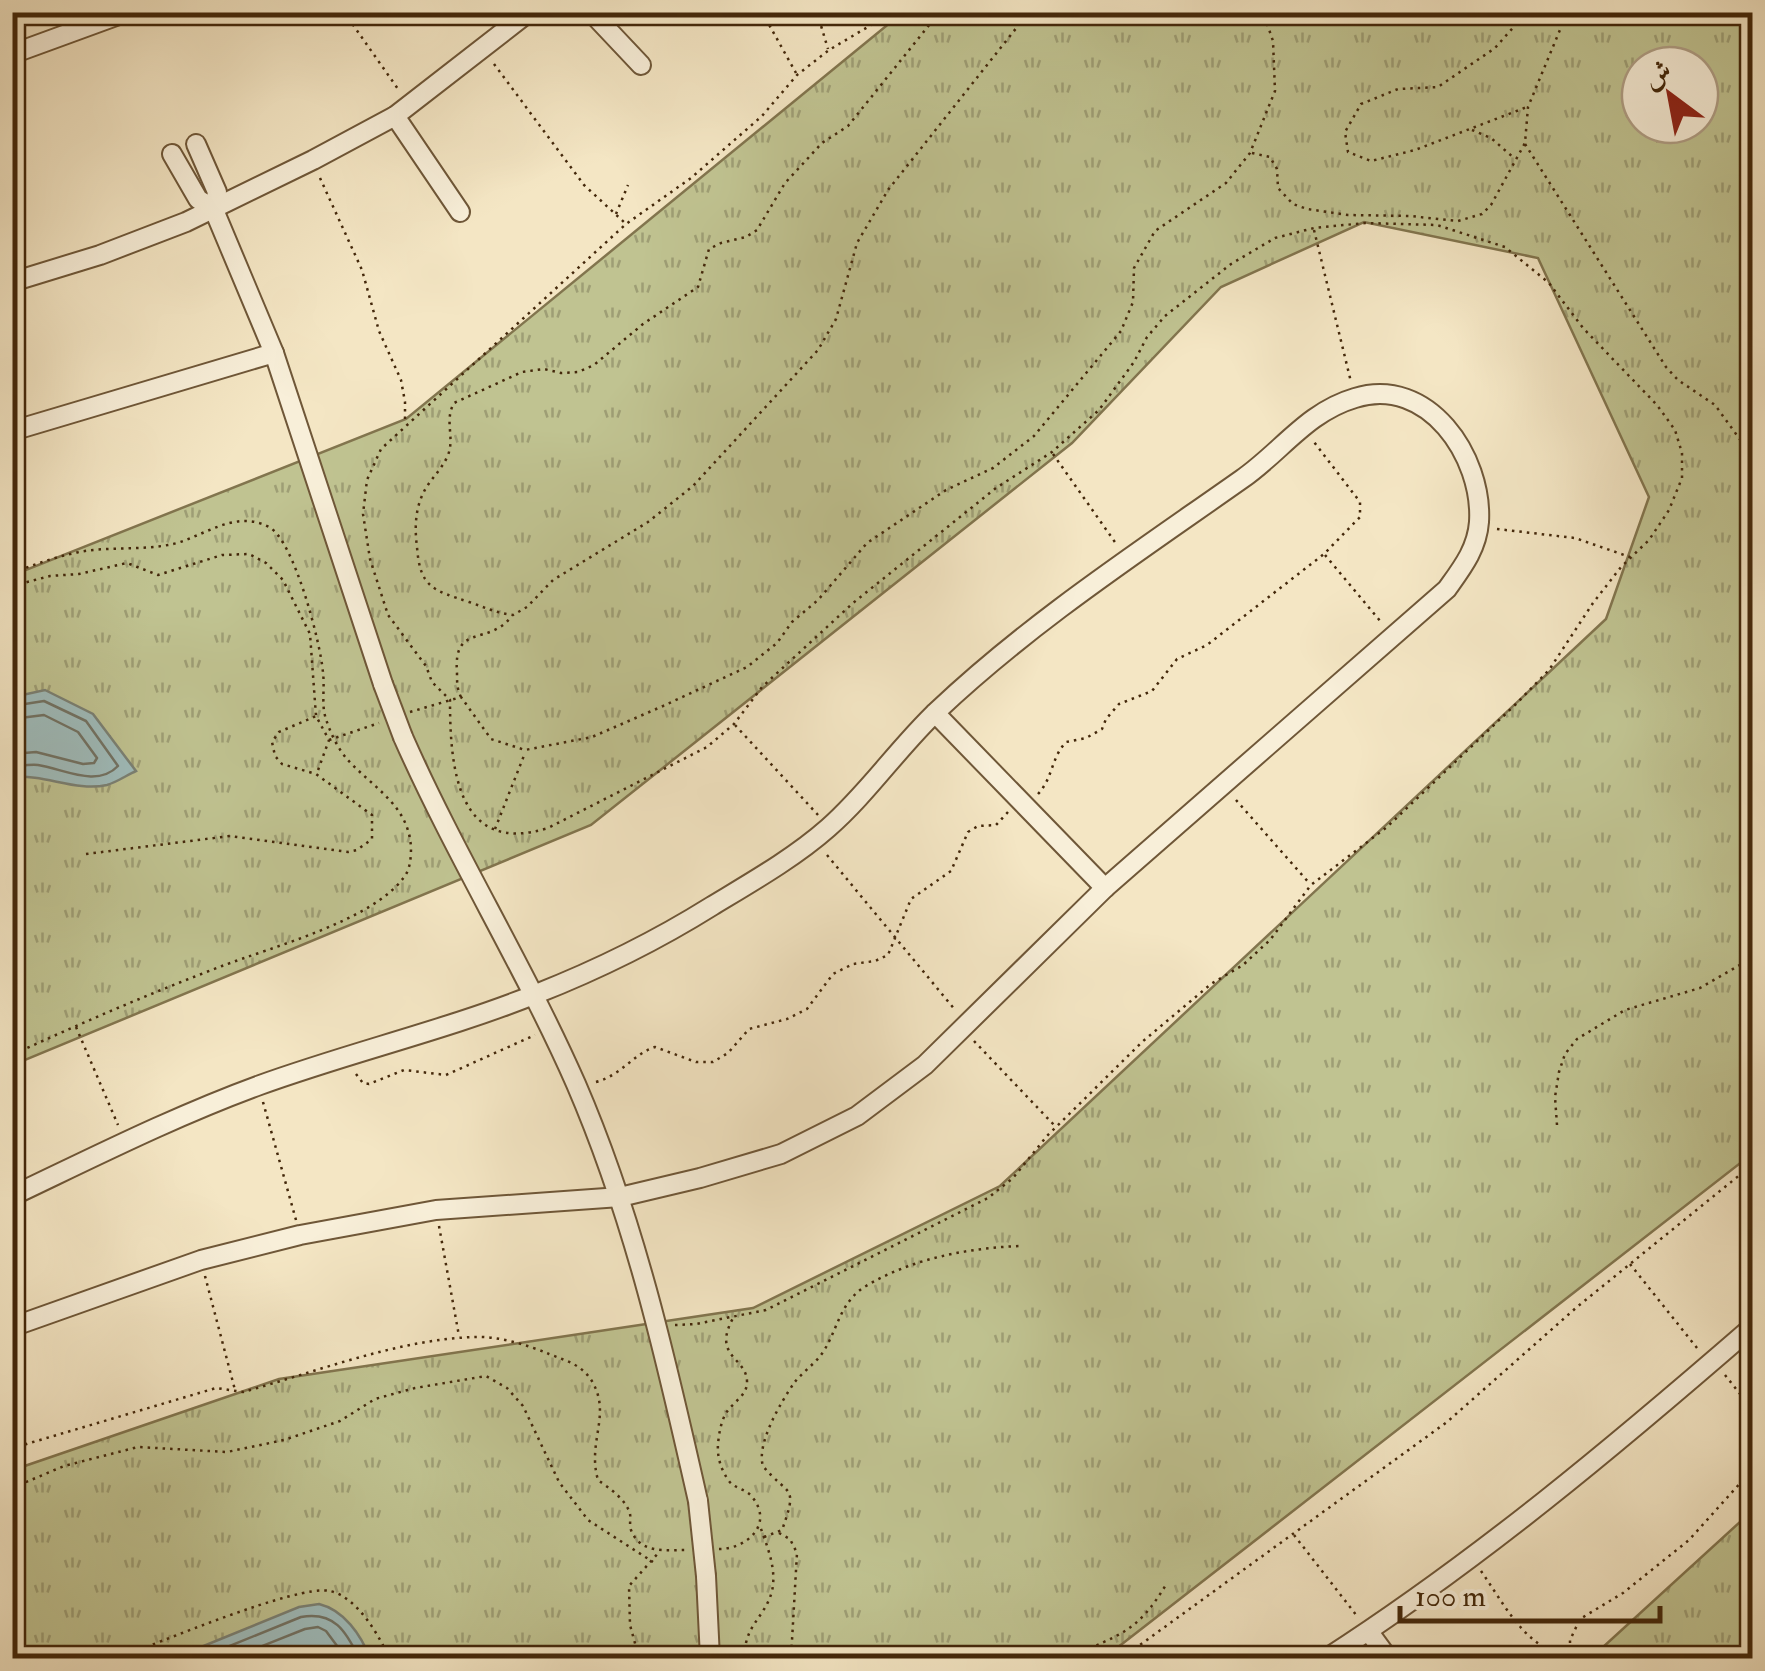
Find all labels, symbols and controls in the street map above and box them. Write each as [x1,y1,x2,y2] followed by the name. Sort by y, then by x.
[1620,45,1720,145] north arrow
[1636,53,1679,97] text: ش
[1400,1561,1660,1623] scale bar
[1415,1578,1486,1615] text: 100 m

